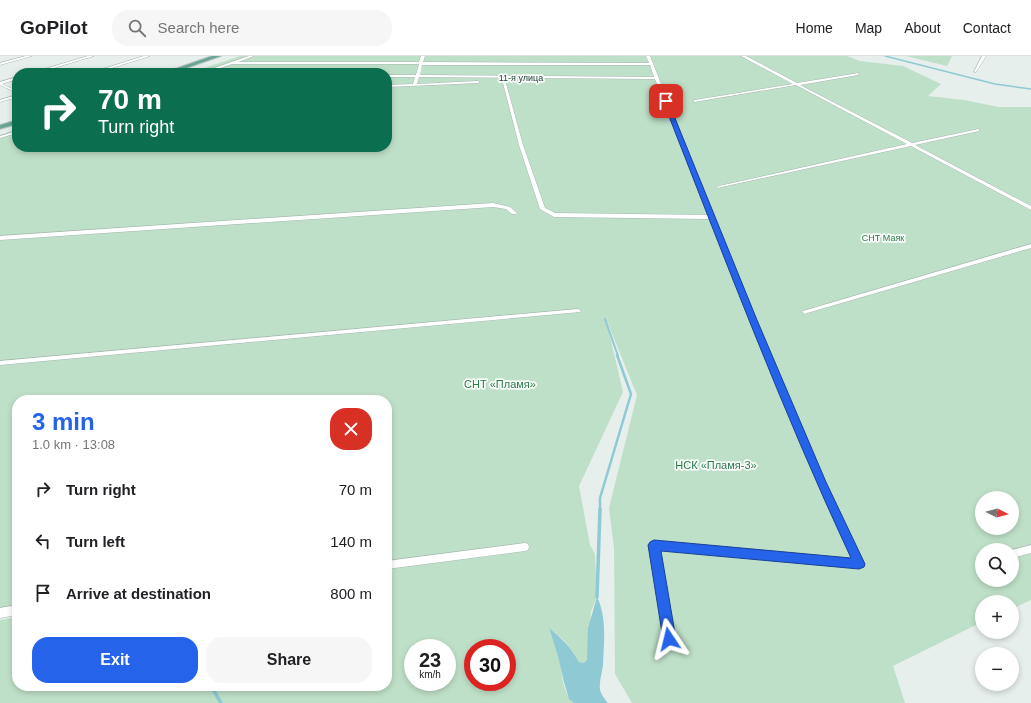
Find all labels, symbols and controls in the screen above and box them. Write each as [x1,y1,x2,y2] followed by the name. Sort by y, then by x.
[112,10,392,46] search box
[20,17,88,38] text: GoPilot
[126,17,148,39] icon: search
[158,19,239,36] text: Search here
[796,20,833,36] text: Home
[855,20,882,36] text: Map
[904,20,941,36] text: About
[963,20,1011,36] text: Contact
[499,73,543,83] street label: 11-я улица
[32,84,84,136] icon: right
[98,84,162,115] text: 70 m
[649,84,683,118] pin
[655,90,677,112] icon: arrive
[98,117,174,137] text: Turn right
[862,233,904,243] park label: СНТ Маяк
[464,378,536,390] park label: СНТ «Пламя»
[32,408,95,435] text: 3 min
[330,408,372,450] button: close
[32,437,115,452] text: 1.0 km · 13:08
[675,459,757,471] park label: НСК «Пламя-3»
[32,478,54,500] icon: right
[66,481,136,498] text: Turn right
[339,481,372,498] text: 70 m
[975,491,1019,535] north arrow
[975,491,1019,691] map controls
[32,530,54,552] icon: left
[66,533,125,550] text: Turn left
[330,533,372,550] text: 140 m
[975,543,1019,587] button: search
[32,582,54,604] icon: arrive
[66,585,211,602] text: Arrive at destination
[330,585,372,602] text: 800 m
[975,595,1019,639] button: +
[648,618,690,660] position arrow
[32,637,198,683] button: Exit
[206,637,372,683] button: Share
[464,639,516,691] speed limit sign: 30
[975,647,1019,691] button: −
[419,649,441,671] text: 23
[419,669,441,680] text: km/h

